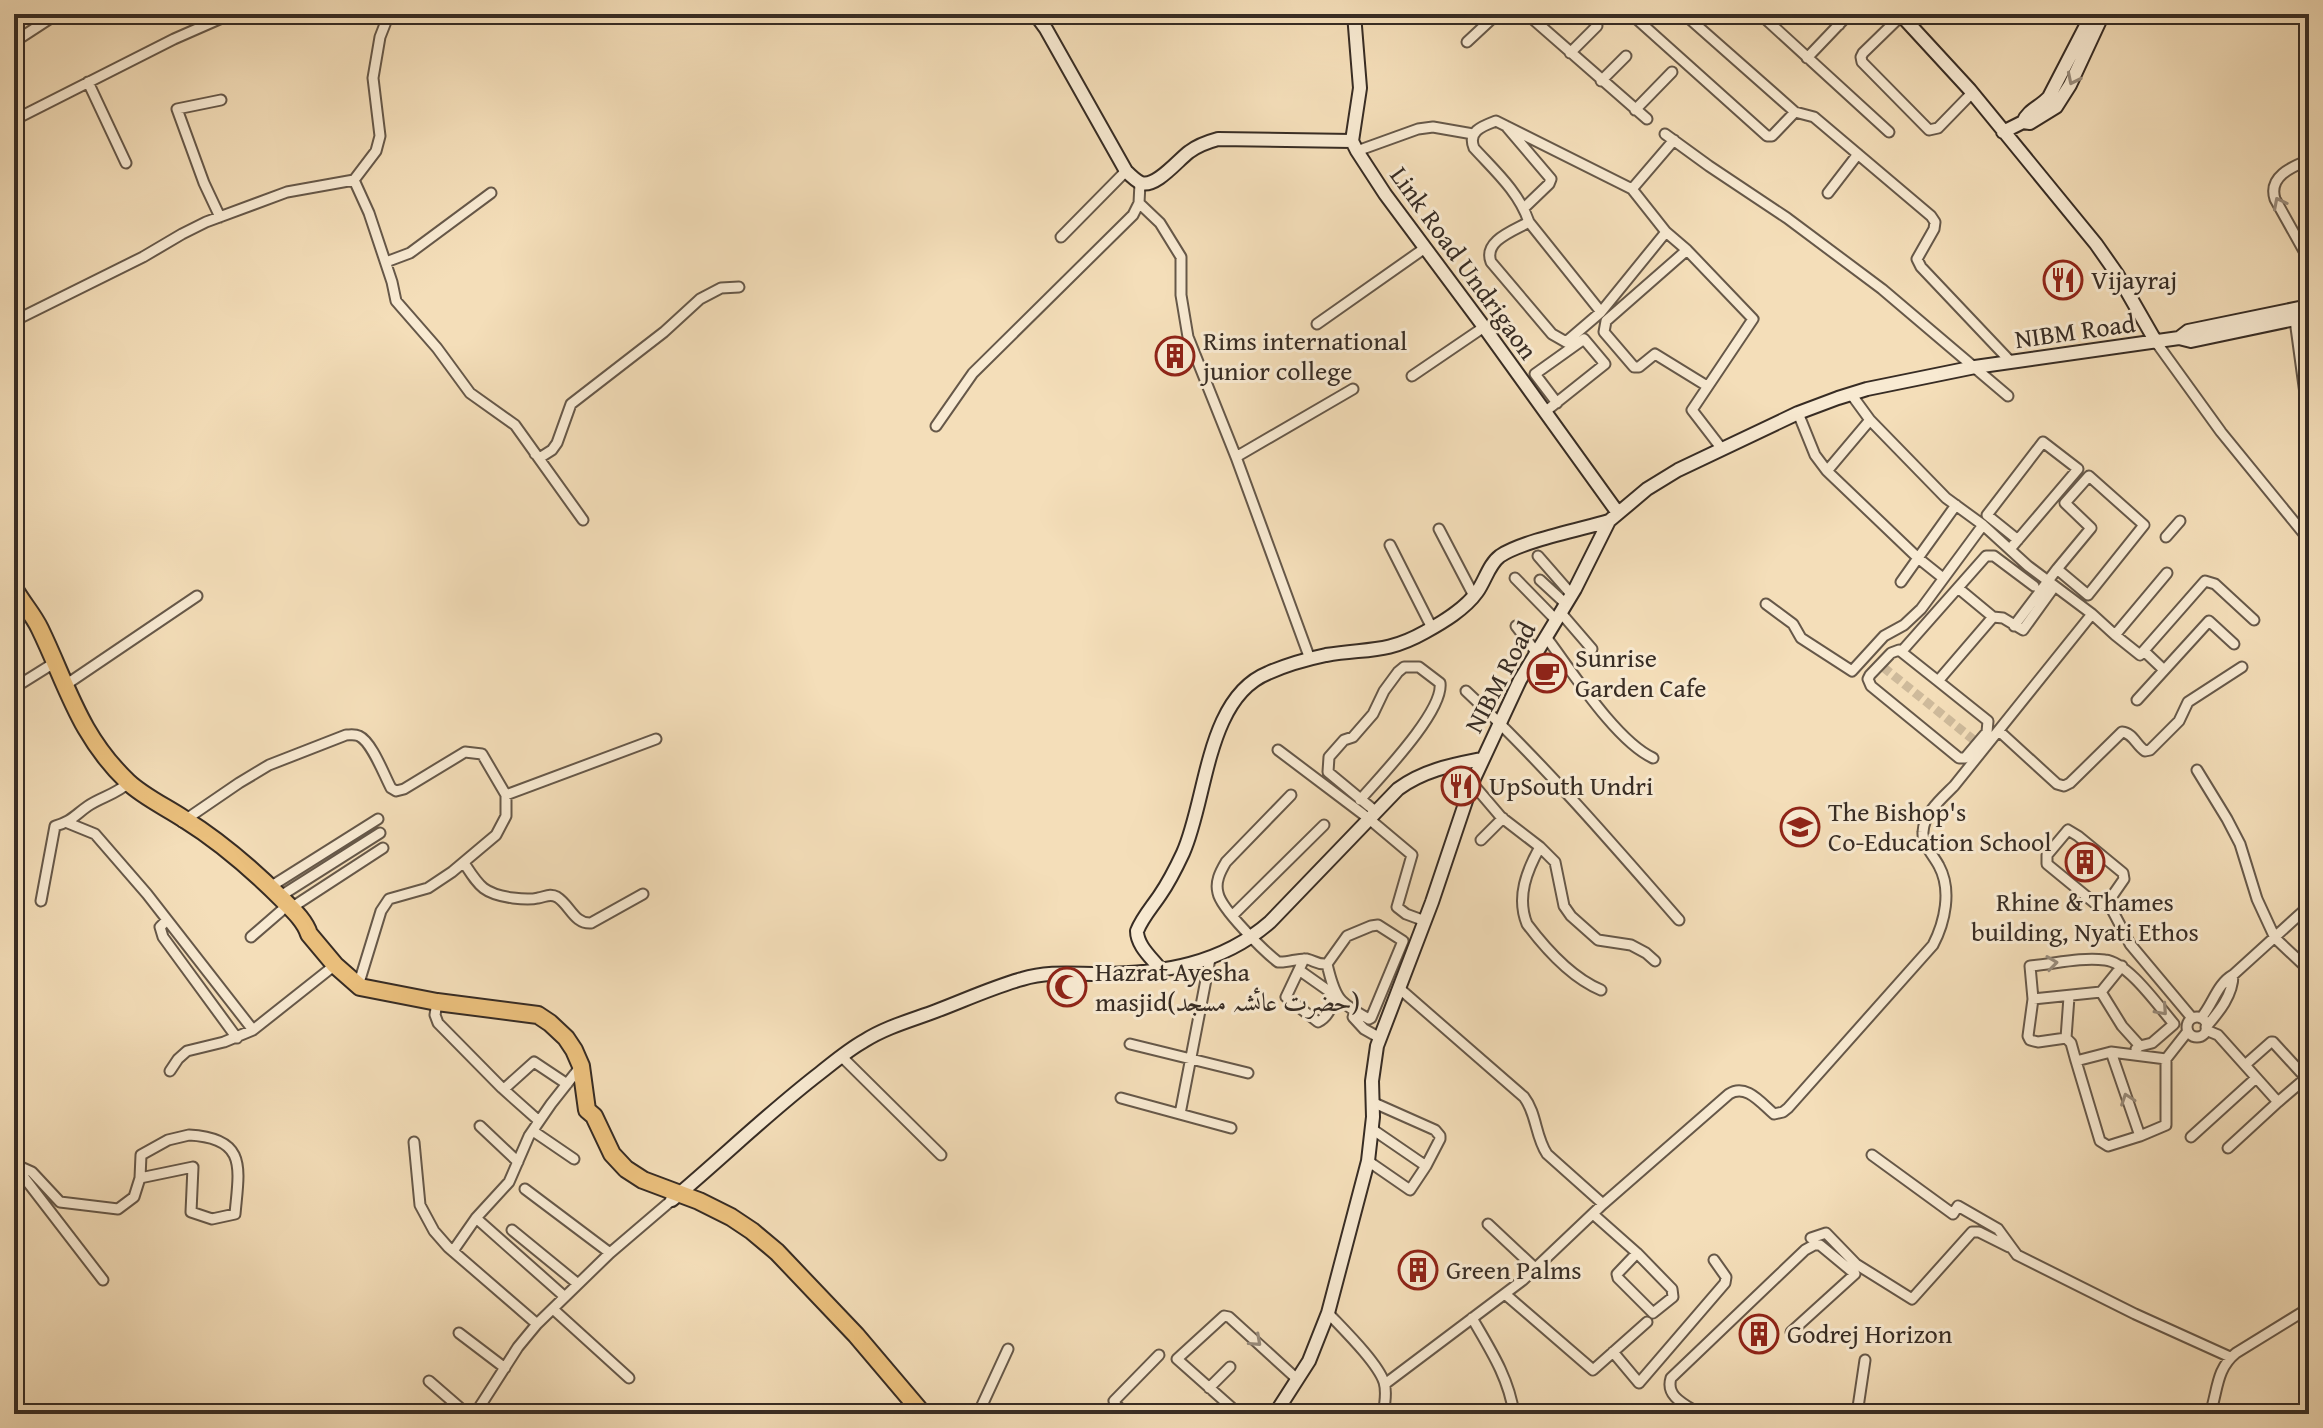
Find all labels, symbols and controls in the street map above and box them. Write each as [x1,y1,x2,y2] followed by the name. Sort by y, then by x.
[2067,70,2083,85] one-way arrow
[1381,158,1548,368] street label: Link Road Undrigaon
[2274,197,2289,211] one-way arrow
[2042,259,2084,301] restaurant icon: Vijayraj
[2091,260,2177,299] place label: Vijayraj
[2012,303,2138,358] street label: NIBM Road
[1199,321,1407,390] place label: Rims international junior college
[1154,335,1196,377] building icon: Rims international junior college
[1454,614,1545,739] street label: NIBM Road
[1575,638,1706,707] place label: Sunrise Garden Cafe
[1526,652,1568,694] cafe icon: Sunrise Garden Cafe
[1440,765,1482,807] restaurant icon: UpSouth Undri
[1489,766,1653,805] place label: UpSouth Undri
[1828,792,2052,861] place label: The Bishop's Co-Education School
[1779,806,1821,848] school or university icon: The Bishop's Co-Education School
[2064,841,2106,883] building icon: Rhine & Thames building, Nyati Ethos
[1971,882,2199,951] place label: Rhine & Thames building, Nyati Ethos
[1095,952,1360,1021] place label: Hazrat Ayesha masjid(حضرت عائشہ مسجد)
[2046,955,2059,972] one-way arrow
[1046,966,1088,1008] mosque icon: Hazrat Ayesha masjid(حضرت عائشہ مسجد)
[2152,1001,2167,1015] one-way arrow
[2121,1092,2137,1106] one-way arrow
[1397,1249,1439,1291] building icon: Green Palms
[1446,1250,1582,1289] place label: Green Palms
[1738,1313,1780,1355] building icon: Godrej Horizon
[1787,1314,1953,1353] place label: Godrej Horizon
[1247,1331,1262,1346] one-way arrow

